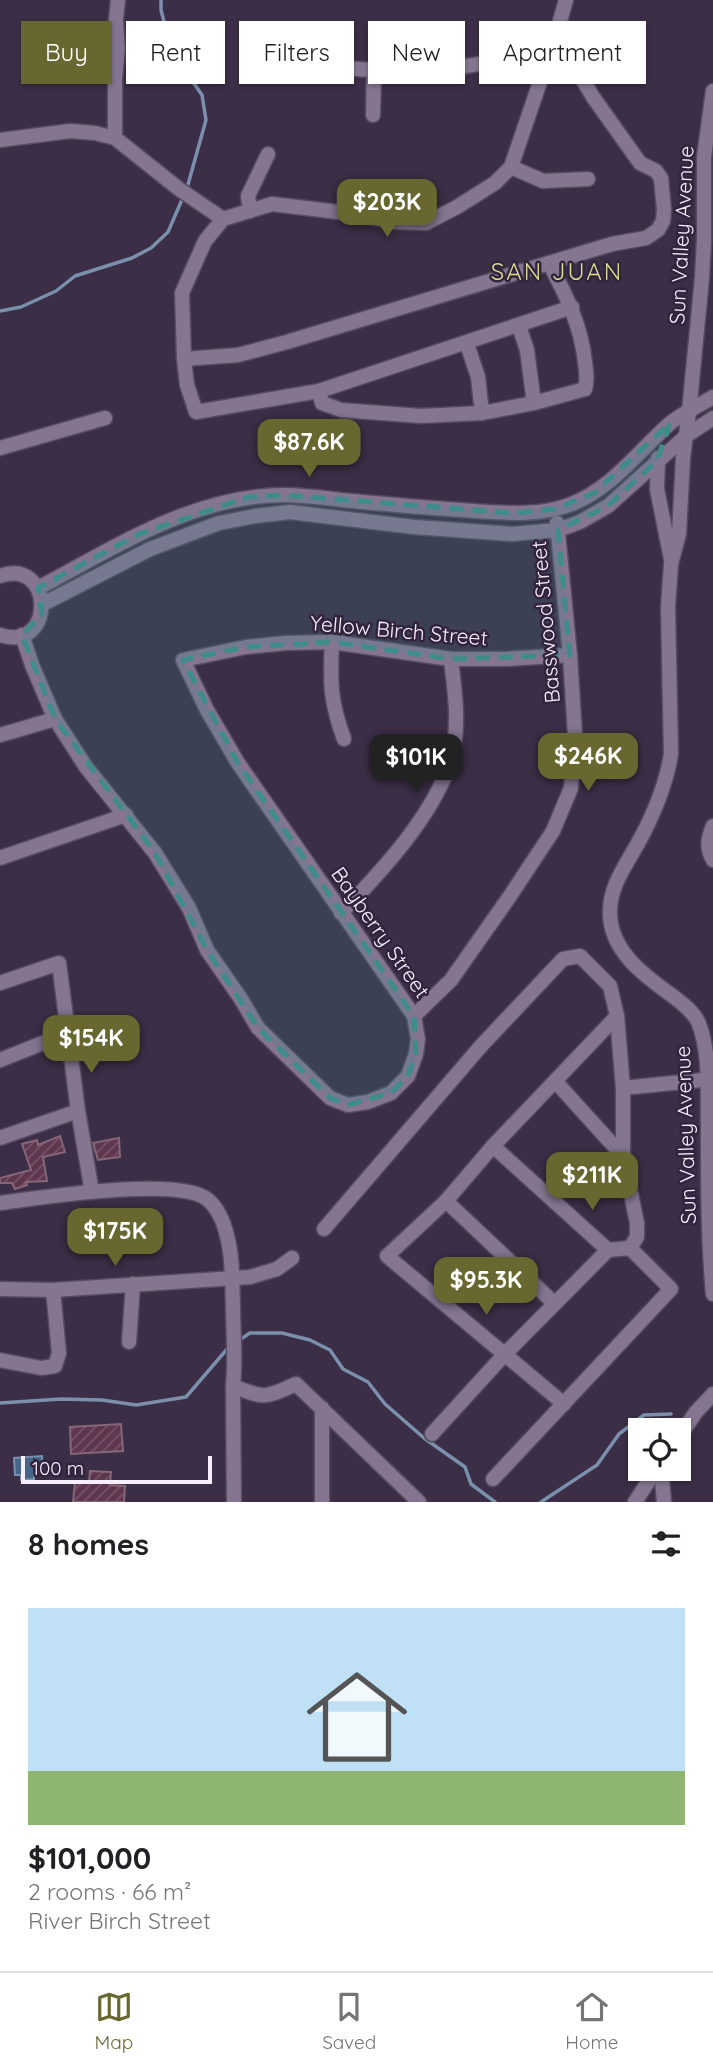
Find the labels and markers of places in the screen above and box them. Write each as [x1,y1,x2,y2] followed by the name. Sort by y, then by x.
[338,180,436,239] pin: $203K
[252,420,366,479] pin: $87.6K
[367,734,465,794] pin: $101K
[539,734,637,793] pin: $246K
[42,1016,140,1075] pin: $154K
[543,1152,641,1212] pin: $211K
[66,1208,164,1268] pin: $175K
[429,1258,543,1317] pin: $95.3K

